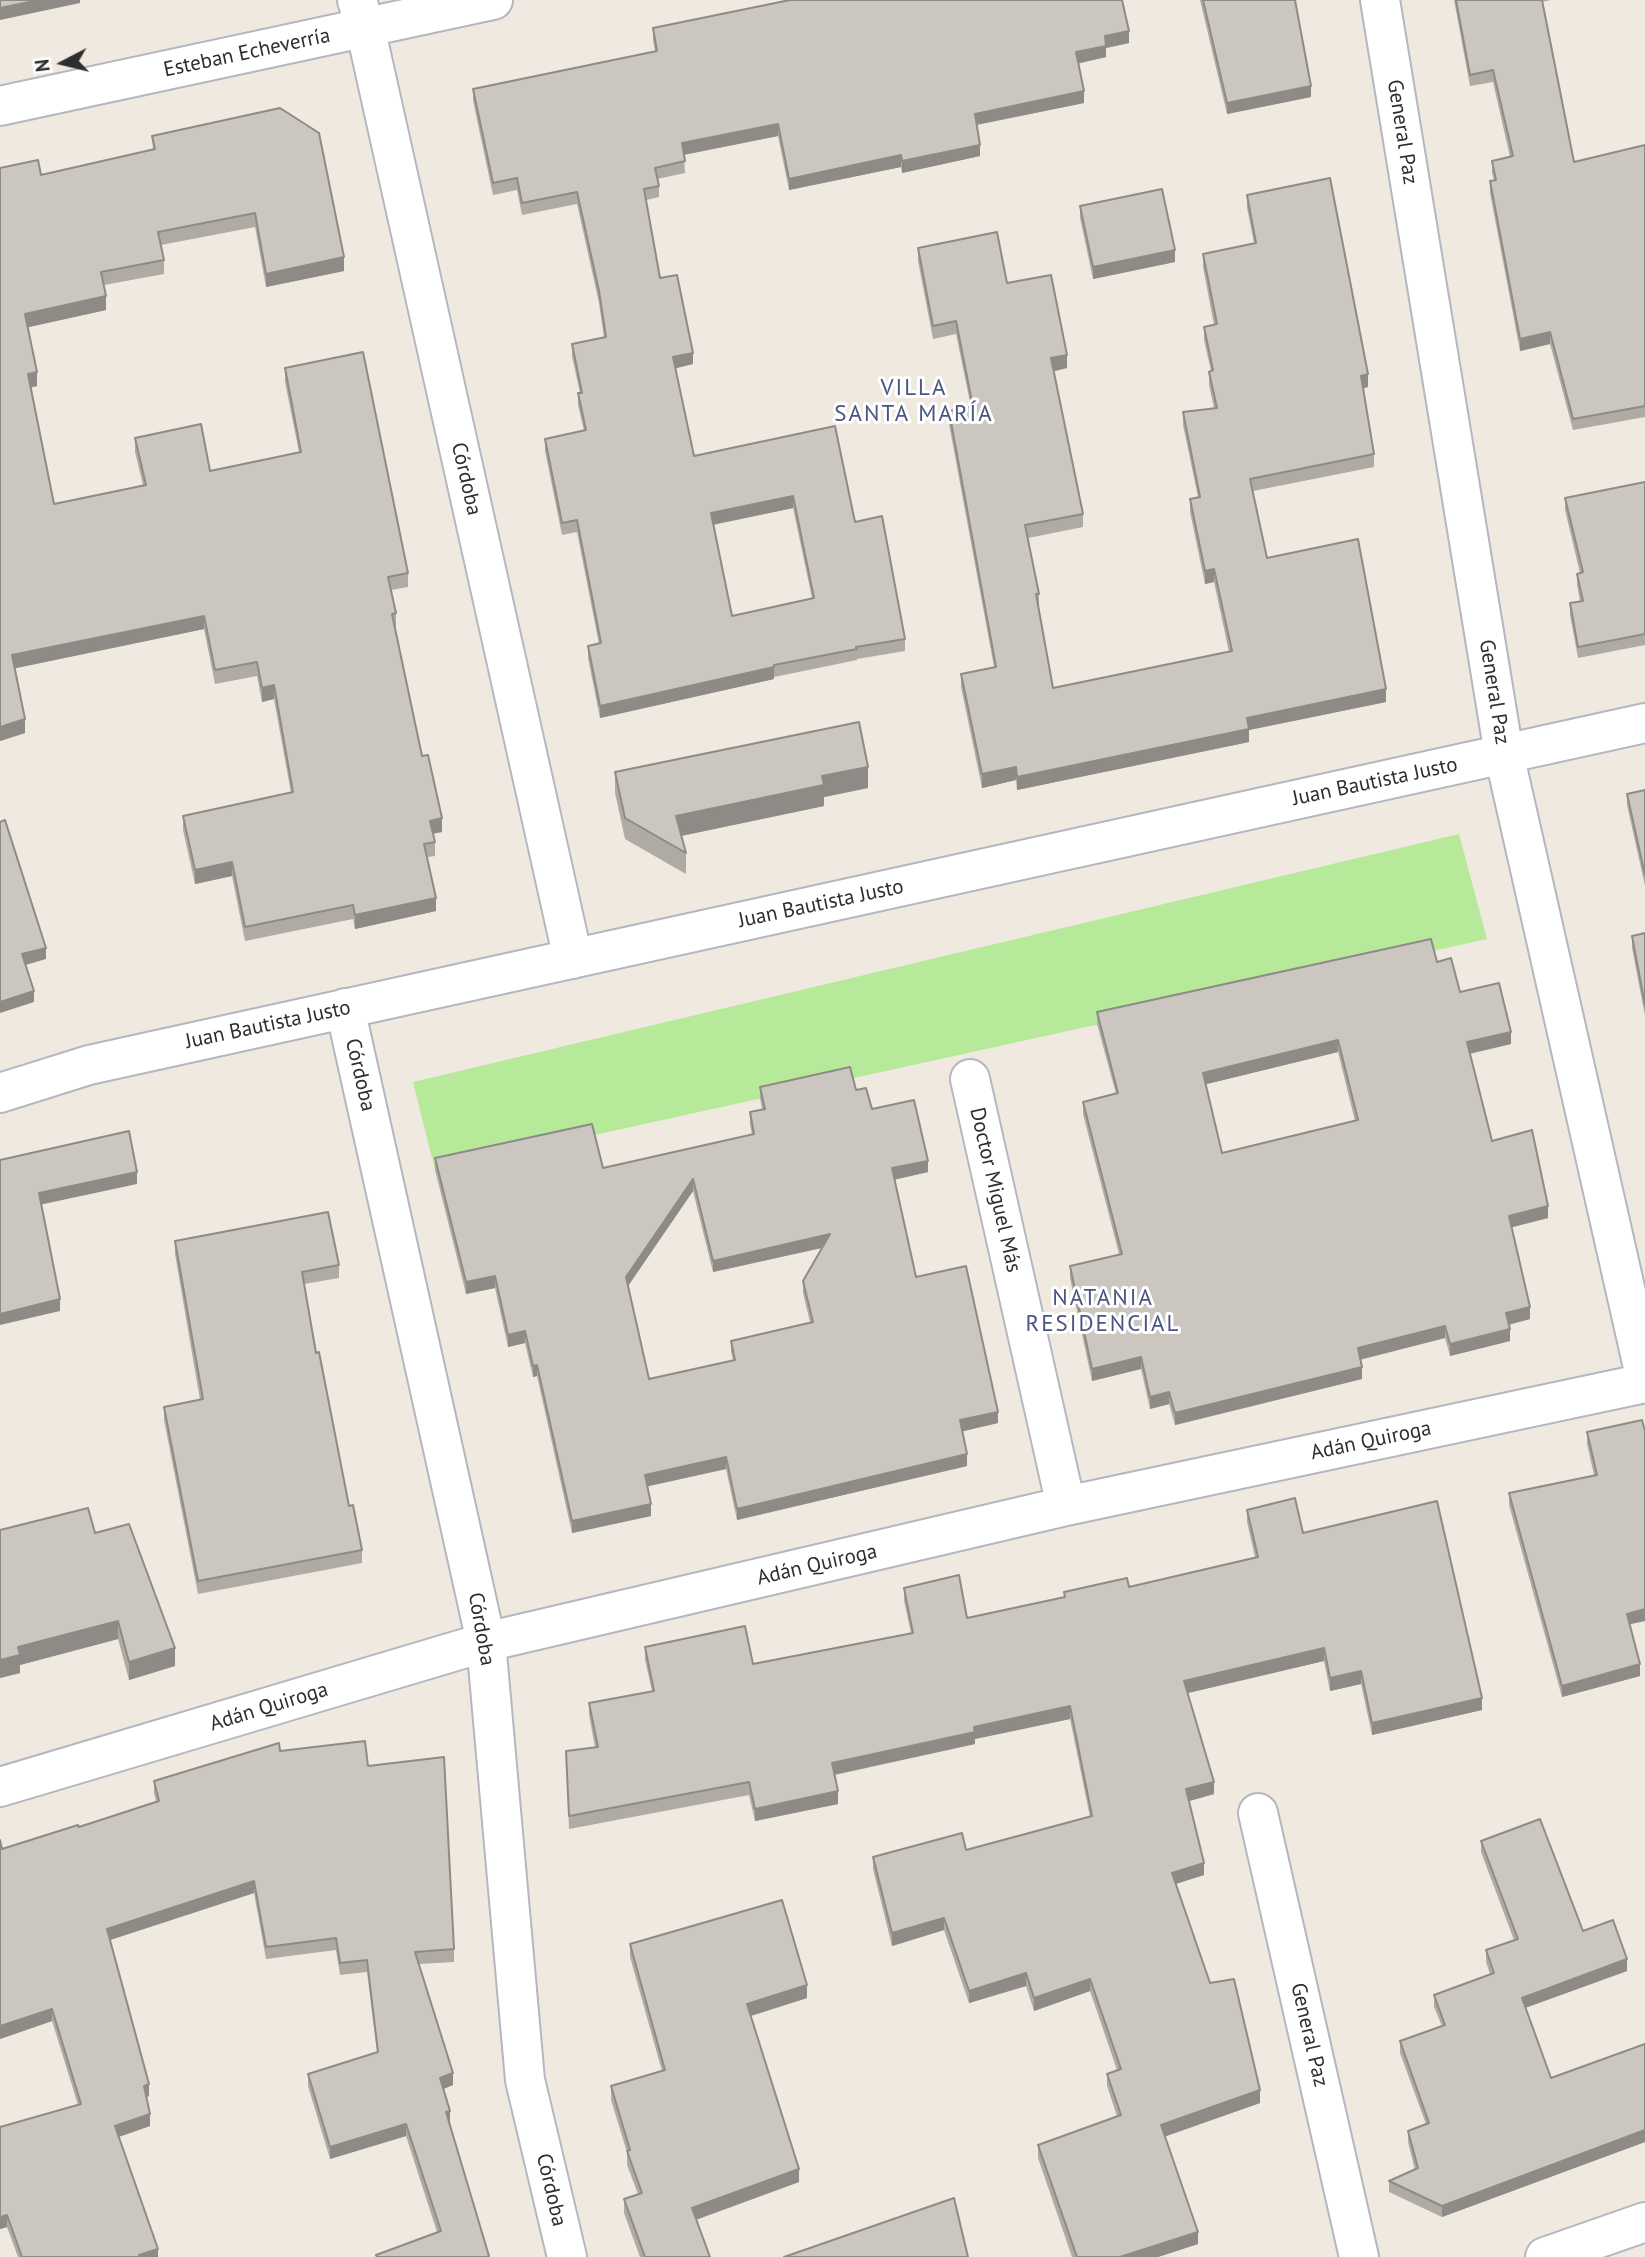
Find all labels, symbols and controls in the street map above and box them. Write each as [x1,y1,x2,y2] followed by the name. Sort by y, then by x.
[161,23,333,83] street label: Esteban Echeverría
[28,28,98,98] north arrow
[29,58,55,73] text: N
[1381,78,1423,186] street label: General Paz
[836,374,992,428] district label: VILLA SANTA MARÍA
[445,440,487,518] street label: Córdoba
[1473,638,1515,746] street label: General Paz
[1290,752,1460,812] street label: Juan Bautista Justo
[736,874,906,934] street label: Juan Bautista Justo
[183,995,353,1055] street label: Juan Bautista Justo
[339,1036,381,1114] street label: Córdoba
[964,1105,1026,1275] street label: Doctor Miguel Más
[1027,1284,1179,1338] district label: NATANIA RESIDENCIAL
[1308,1416,1434,1466] street label: Adán Quiroga
[754,1539,880,1591] street label: Adán Quiroga
[462,1590,500,1668] street label: Córdoba
[207,1677,331,1737] street label: Adán Quiroga
[1285,1981,1333,2089] street label: General Paz
[530,2151,572,2229] street label: Córdoba

